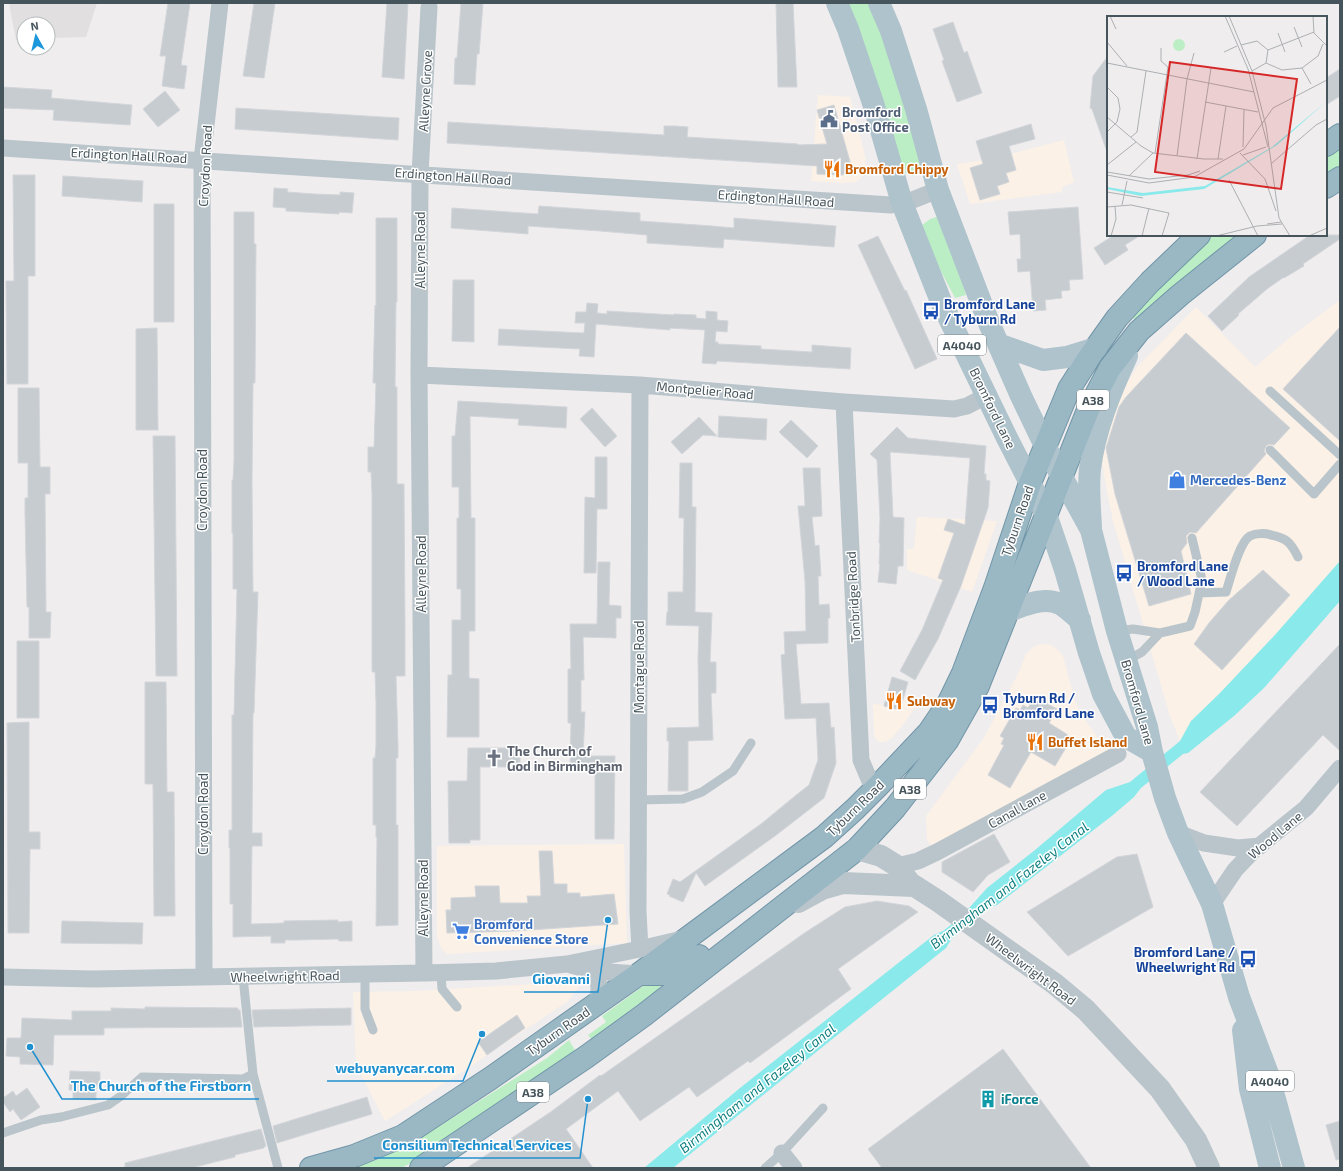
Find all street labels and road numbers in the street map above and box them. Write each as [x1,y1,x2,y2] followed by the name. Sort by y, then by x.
[415,50,435,132] street label: Alleyne Grove
[195,125,215,207] street label: Croydon Road
[70,144,188,166] street label: Erdington Hall Road
[394,164,512,188] street label: Erdington Hall Road
[717,186,835,210] street label: Erdington Hall Road
[412,212,428,289] street label: Alleyne Road
[938,335,986,355] road number: A4040
[967,365,1019,451] street label: Bromford Lane
[656,378,754,402] street label: Montpelier Road
[1077,390,1109,410] road number: A38
[194,449,210,531] street label: Croydon Road
[997,483,1037,559] street label: Tyburn Road
[413,536,429,613] street label: Alleyne Road
[843,551,863,643] street label: Tonbridge Road
[631,621,647,713] street label: Montague Road
[1118,658,1158,746] street label: Bromford Lane
[195,773,211,855] street label: Croydon Road
[823,777,887,839] street label: Tyburn Road
[894,779,926,799] road number: A38
[985,786,1049,832] street label: Canal Lane
[1245,808,1305,862] street label: Wood Lane
[415,860,431,937] street label: Alleyne Road
[983,930,1079,1008] street label: Wheelwright Road
[230,967,340,985] street label: Wheelwright Road
[523,1003,593,1059] street label: Tyburn Road
[1246,1071,1294,1091] road number: A4040
[517,1082,549,1102] road number: A38

